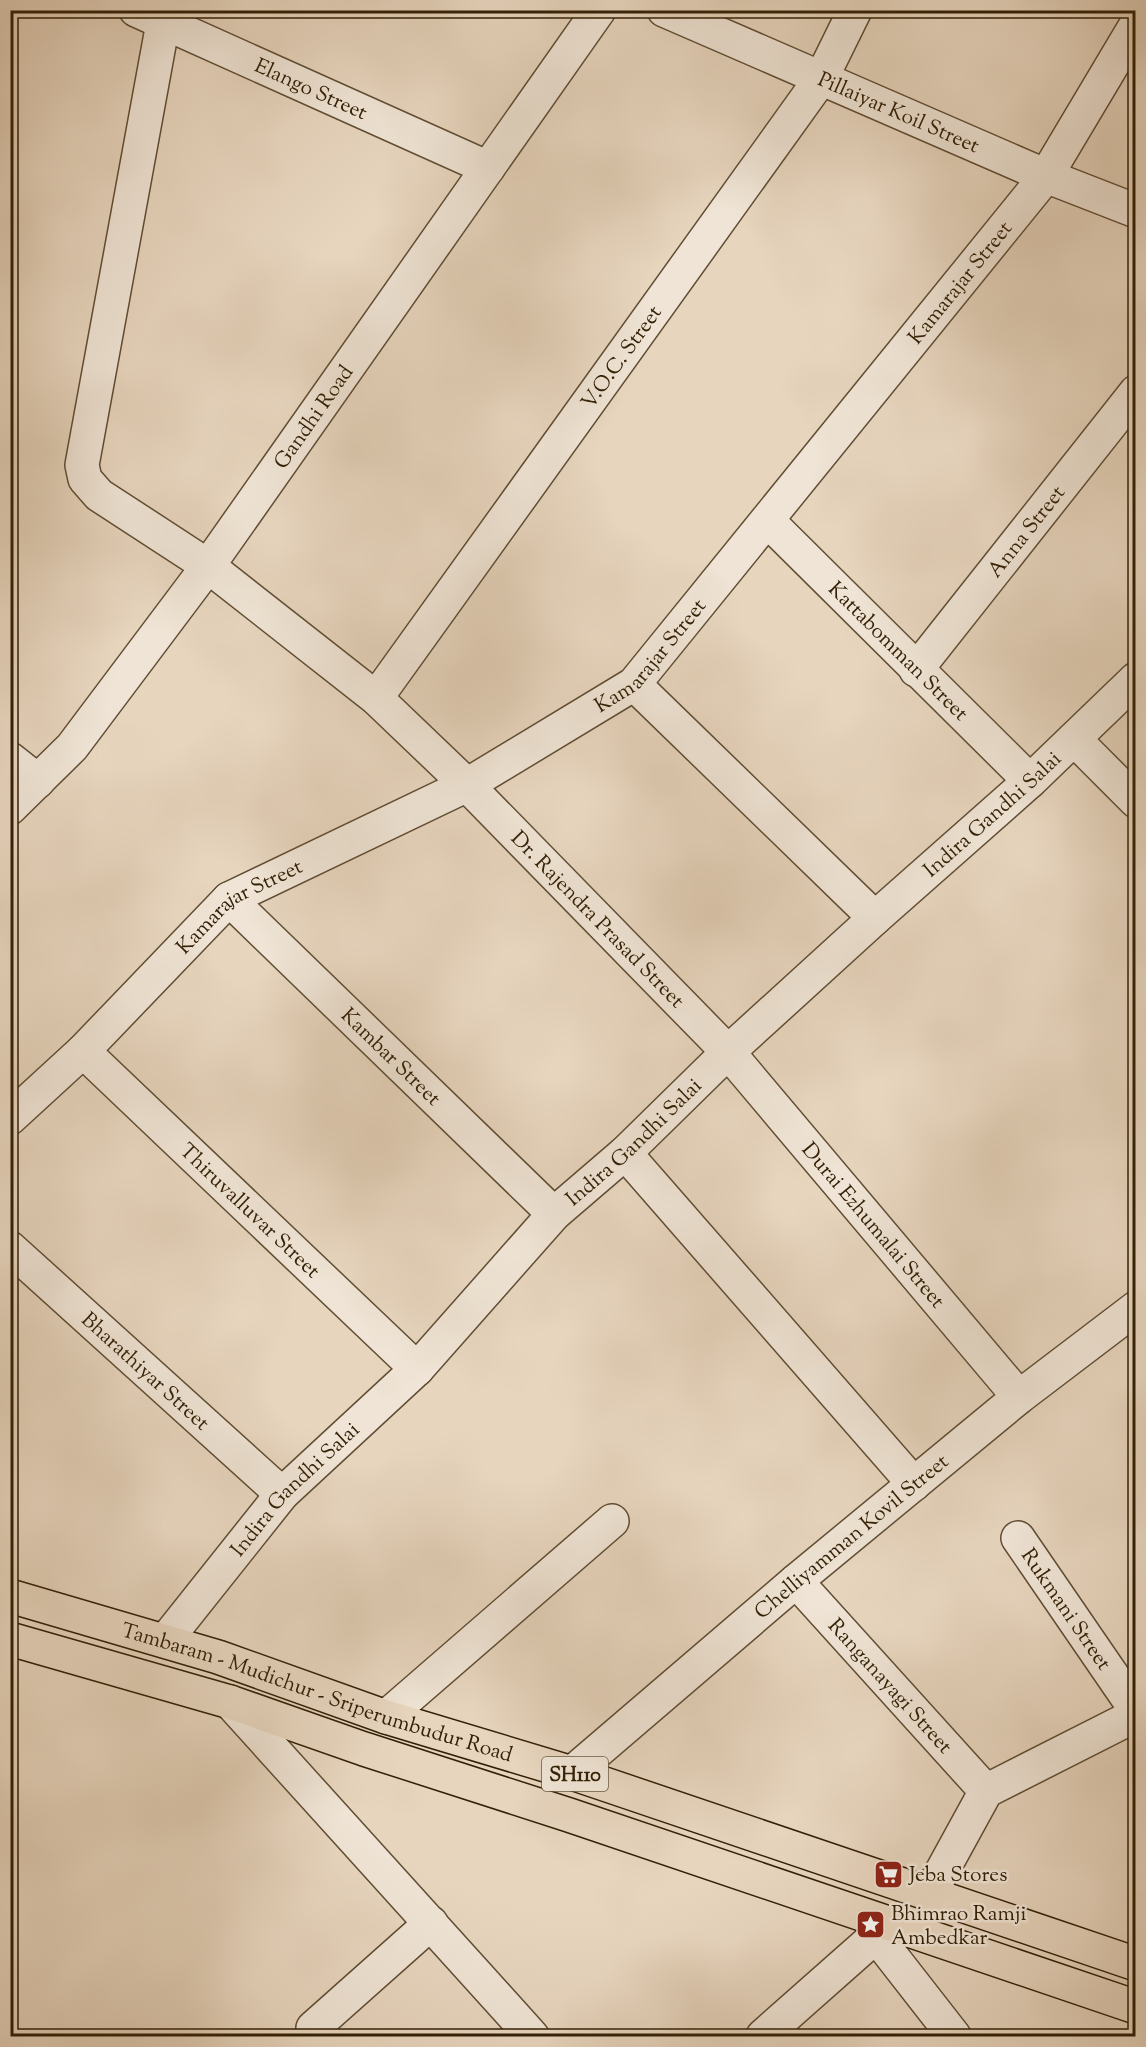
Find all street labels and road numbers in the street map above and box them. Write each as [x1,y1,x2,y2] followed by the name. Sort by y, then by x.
[249,52,372,129] street label: Elango Street
[813,66,983,162] street label: Pillaiyar Koil Street
[902,216,1020,352] street label: Kamarajar Street
[575,300,670,416] street label: V.O.C. Street
[268,360,362,476] street label: Gandhi Road
[981,480,1073,585] street label: Anna Street
[820,575,974,729] street label: Kattabomman Street
[589,593,714,721] street label: Kamarajar Street
[918,745,1069,885] street label: Indira Gandhi Salai
[503,825,690,1016] street label: Dr. Rajendra Prasad Street
[170,853,308,962] street label: Kamarajar Street
[333,1002,447,1114] street label: Kambar Street
[560,1072,710,1214] street label: Indira Gandhi Salai
[172,1137,326,1286] street label: Thiruvalluvar Street
[793,1137,951,1316] street label: Durai Ezhumalai Street
[73,1306,215,1438] street label: Bharathiyar Street
[224,1416,367,1564] street label: Indira Gandhi Salai
[749,1448,956,1627] street label: Chelliyamman Kovil Street
[1012,1543,1118,1677] street label: Rukmani Street
[820,1612,958,1761] street label: Ranganayagi Street
[117,1616,516,1771] street label: Tambaram - Mudichur - Sriperumbudur Road
[542,1757,608,1791] road number: SH110

